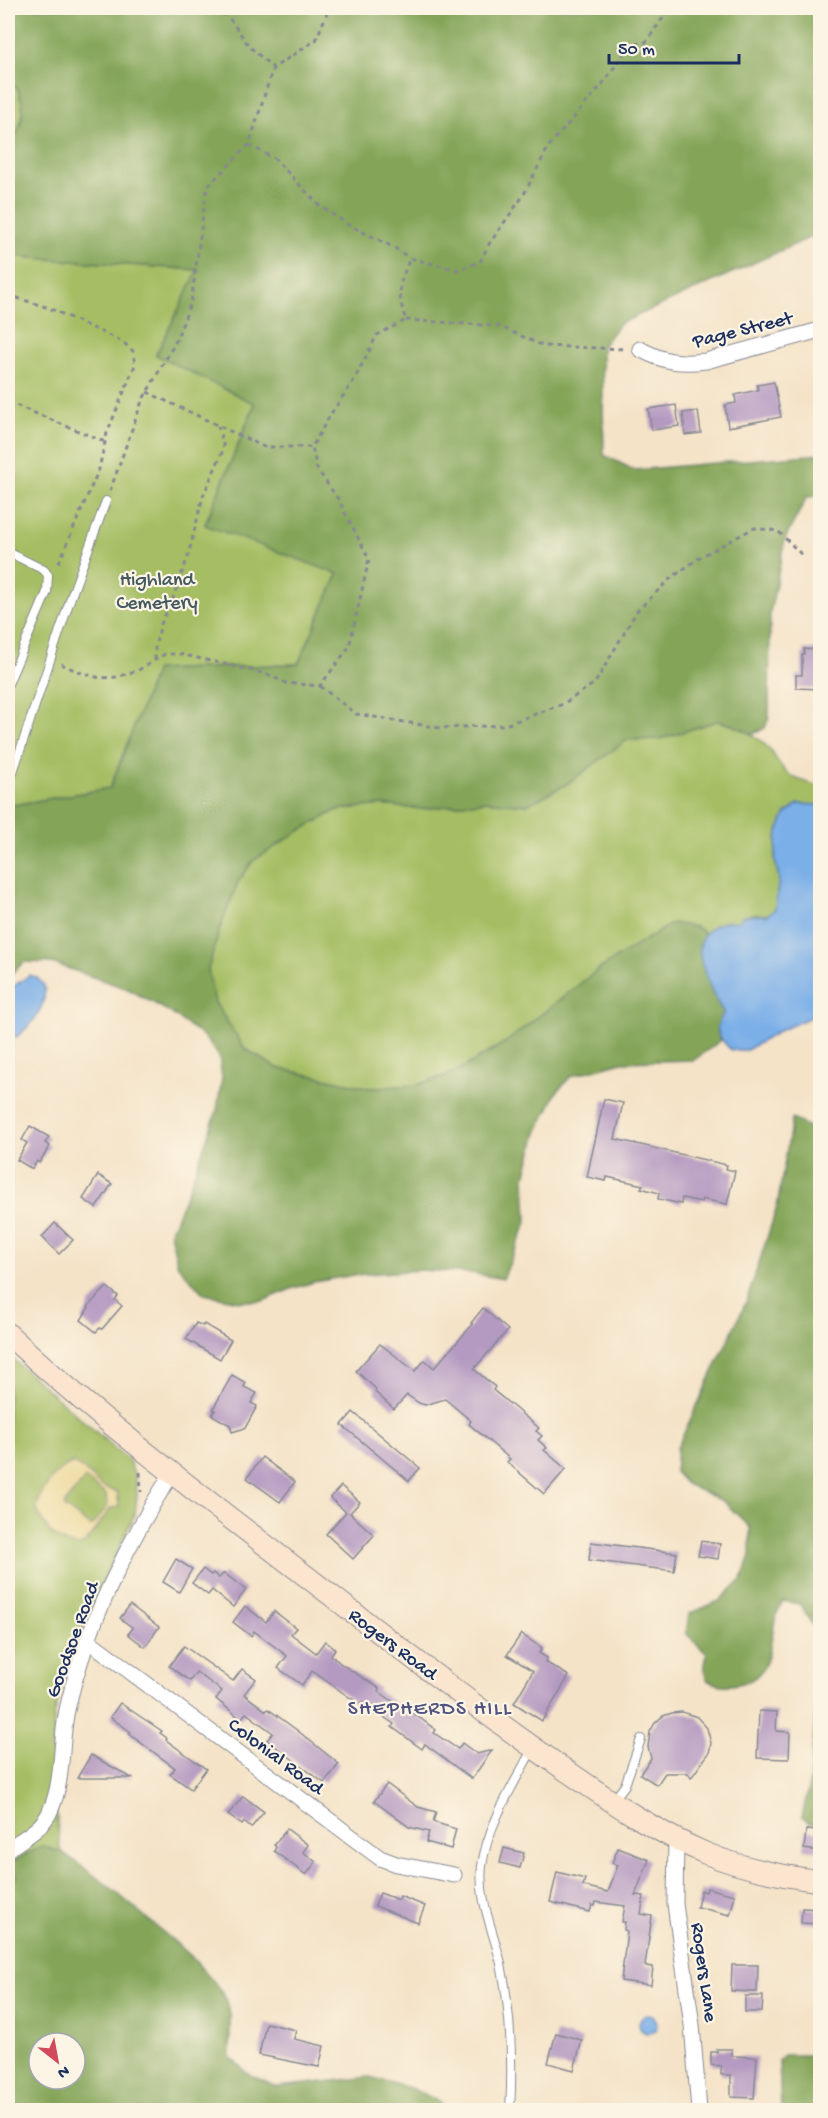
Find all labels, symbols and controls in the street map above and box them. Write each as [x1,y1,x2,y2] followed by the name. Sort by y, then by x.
[609,27,740,65] scale bar
[618,40,655,61] text: 50 m
[690,307,797,355] street label: Page Street
[116,570,198,616] park label: Highland Cemetery
[43,1577,107,1701] street label: Goodsoe Road
[343,1605,443,1688] street label: Rogers Road
[348,1698,512,1723] district label: SHEPHERDS HILL
[223,1714,329,1803] street label: Colonial Road
[684,1921,721,2024] street label: Rogers Lane
[27,2031,87,2091] north arrow
[53,2060,72,2082] text: N

